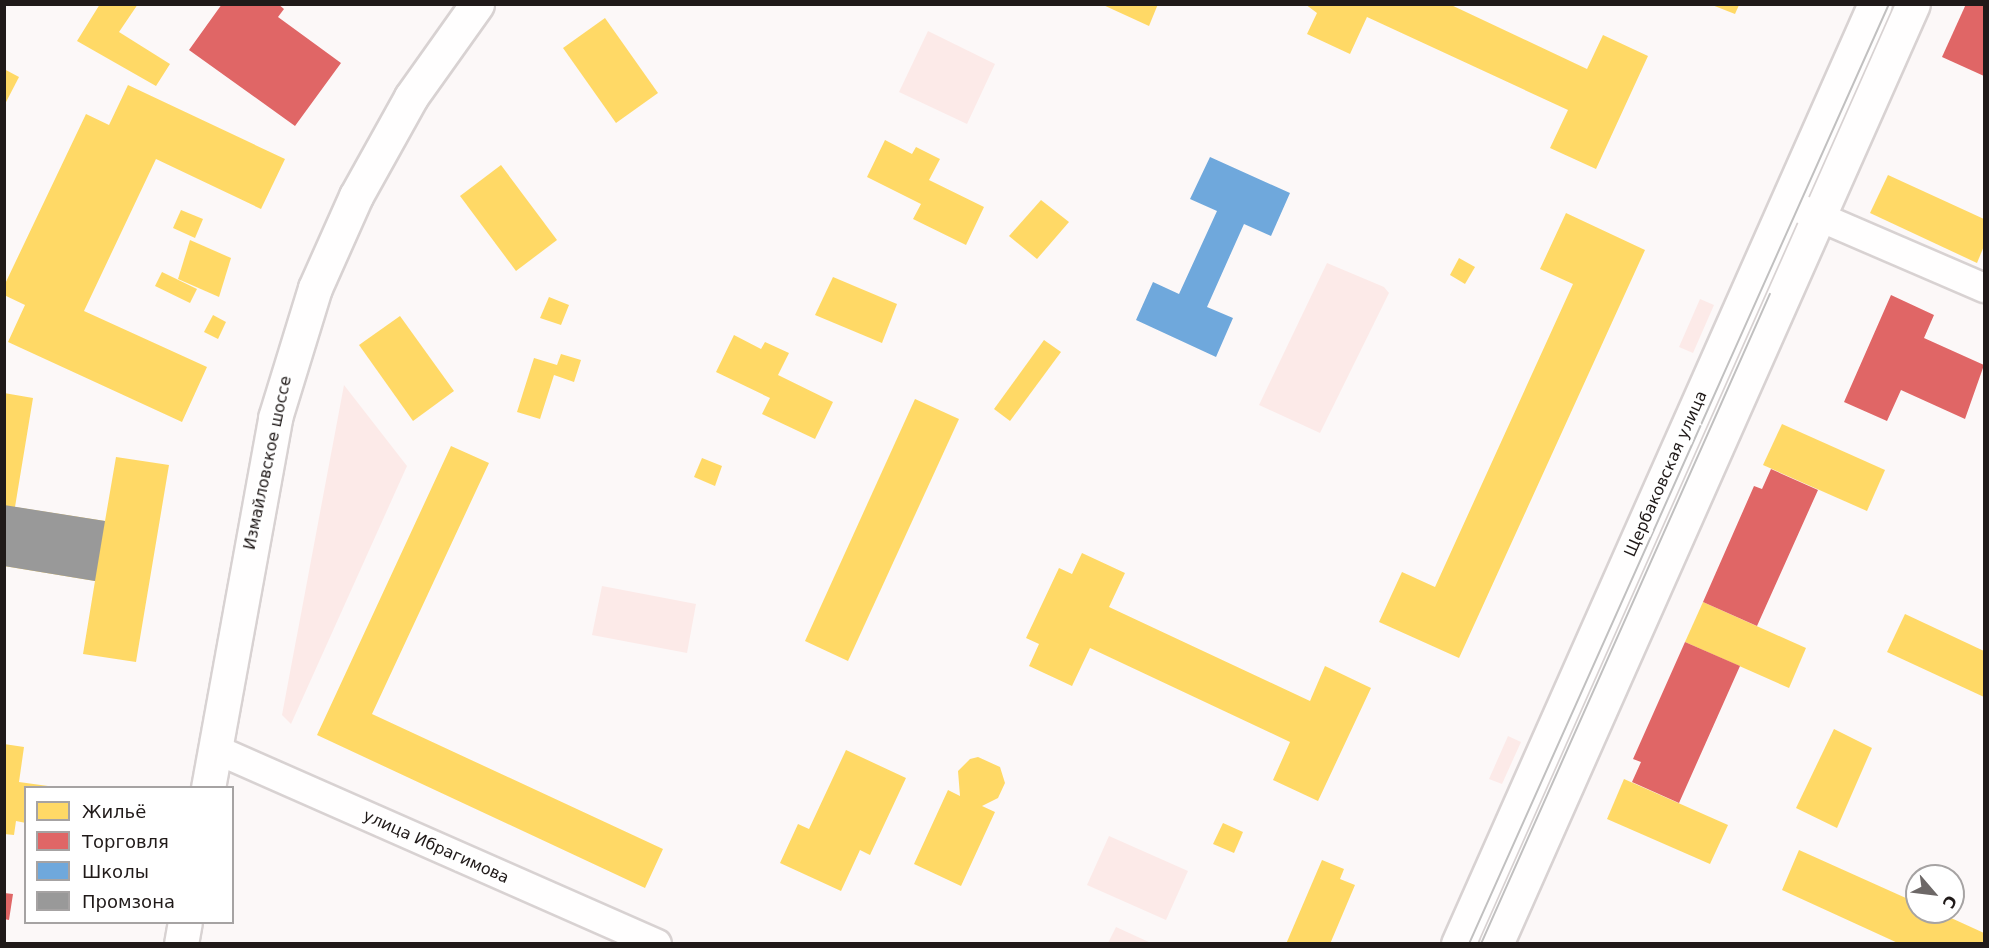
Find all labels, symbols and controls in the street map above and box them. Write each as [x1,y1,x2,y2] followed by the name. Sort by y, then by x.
[240,374,296,552] street label: Измайловское шоссе
[1621,388,1711,560] street label: Щербаковская улица
[24,786,234,924] legend
[82,801,146,822] text: Жильё
[360,806,512,888] street label: улица Ибрагимова
[82,831,169,852] text: Торговля
[82,861,149,882] text: Школы
[1905,864,1965,924] north arrow
[82,891,175,912] text: Промзона
[1938,892,1961,911] text: С

